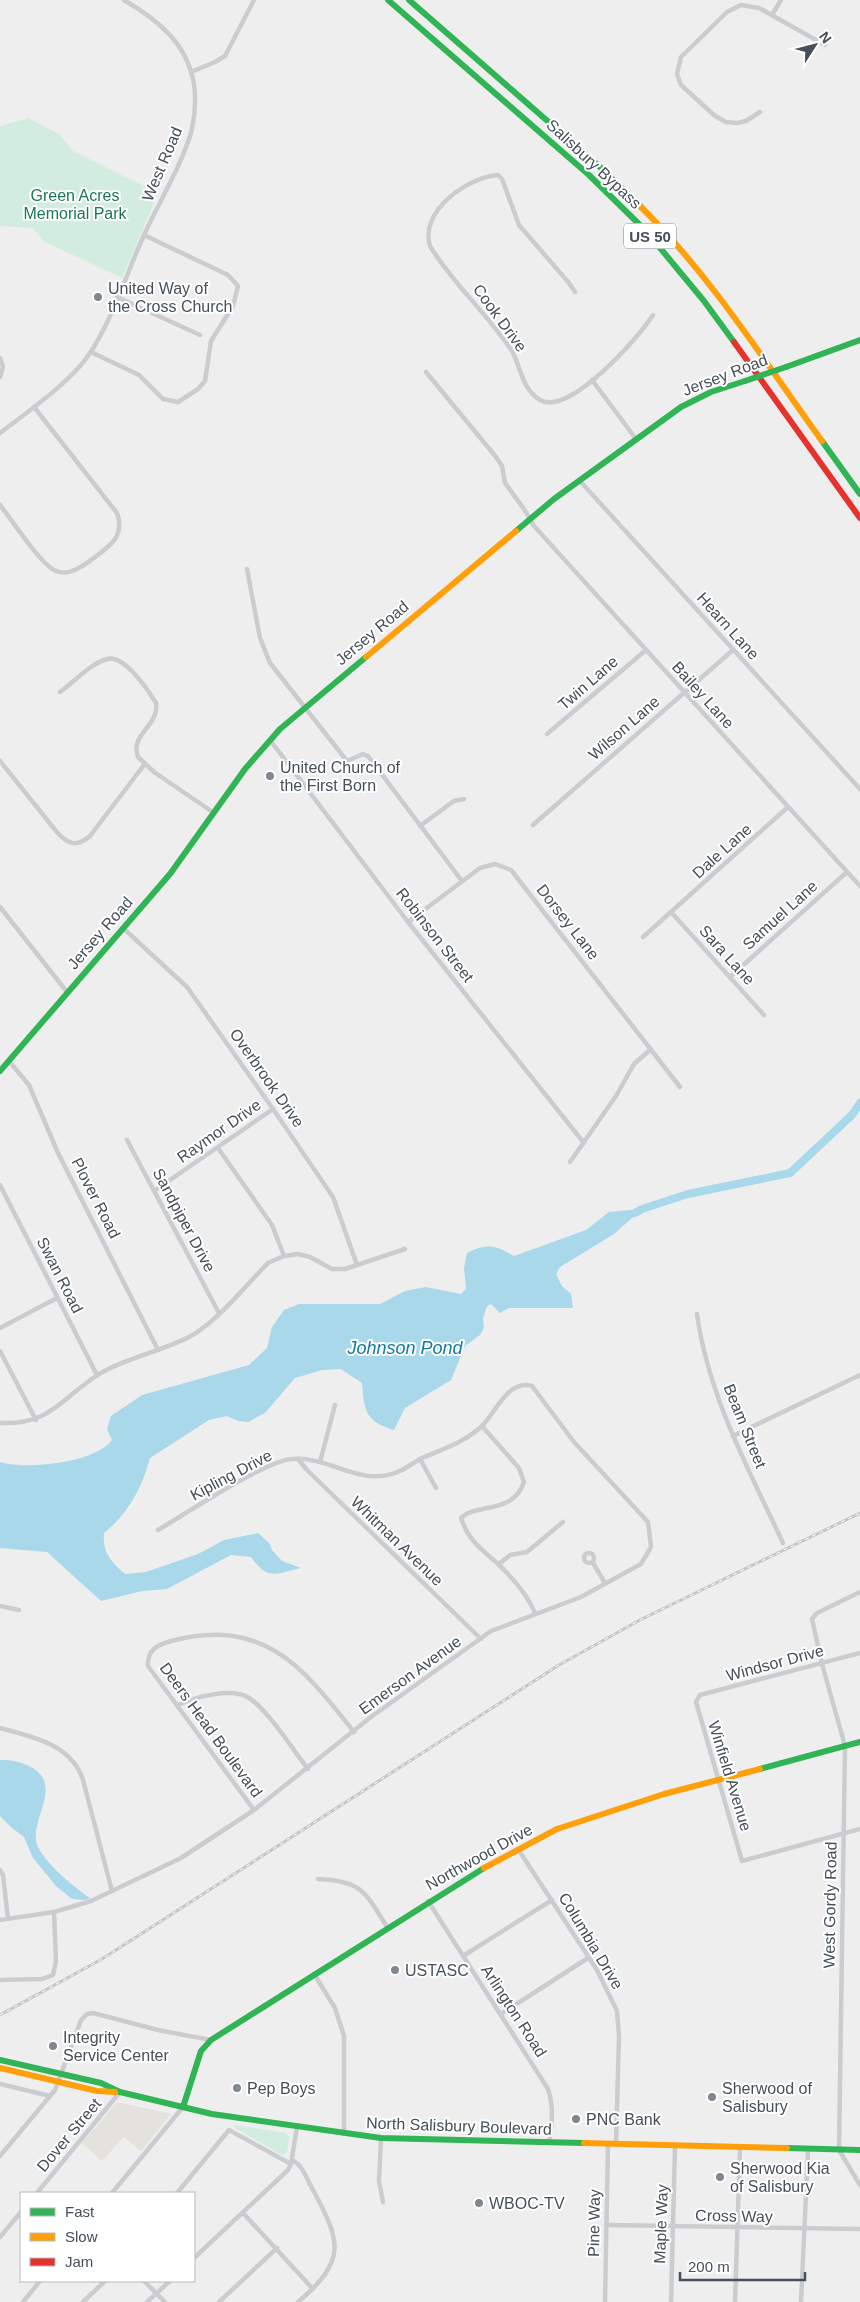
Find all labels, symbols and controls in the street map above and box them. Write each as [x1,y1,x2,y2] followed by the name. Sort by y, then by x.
[790,20,840,70] north arrow
[816,29,835,46] text: N
[543,116,645,212] street label: Salisbury Bypass
[139,124,185,204] street label: West Road
[23,187,128,222] park label: Green Acres Memorial Park
[624,224,676,248] road number: US 50
[108,280,233,315] place label: United Way of the Cross Church
[470,281,530,355] street label: Cook Drive
[92,291,104,303] marker: United Way of the Cross Church
[680,351,770,399] street label: Jersey Road
[694,589,762,663] street label: Hearn Lane
[332,598,412,668] street label: Jersey Road
[555,653,621,713] street label: Twin Lane
[669,658,737,732] street label: Bailey Lane
[585,693,663,763] street label: Wilson Lane
[280,759,401,794] place label: United Church of the First Born
[264,770,276,782] marker: United Church of the First Born
[689,820,755,882] street label: Dale Lane
[739,877,821,953] street label: Samuel Lane
[533,881,603,963] street label: Dorsey Lane
[393,885,477,986] street label: Robinson Street
[64,894,136,972] street label: Jersey Road
[696,922,758,988] street label: Sara Lane
[227,1025,307,1131] street label: Overbrook Drive
[174,1096,264,1166] street label: Raymor Drive
[68,1155,124,1241] street label: Plover Road
[150,1165,218,1275] street label: Sandpiper Drive
[34,1234,86,1316] street label: Swan Road
[346,1338,464,1358] water label: Johnson Pond
[720,1382,770,1471] street label: Beam Street
[187,1446,275,1504] street label: Kipling Drive
[348,1493,446,1589] street label: Whitman Avenue
[356,1632,464,1718] street label: Emerson Avenue
[724,1642,826,1684] street label: Windsor Drive
[157,1660,265,1800] street label: Deers Head Boulevard
[705,1719,755,1833] street label: Winfield Avenue
[423,1821,535,1893] street label: Northwood Drive
[820,1841,840,1969] street label: West Gordy Road
[556,1890,627,1992] street label: Columbia Drive
[405,1962,469,1979] place label: USTASC
[478,1962,550,2060] street label: Arlington Road
[389,1964,401,1976] marker: USTASC
[63,2029,169,2064] place label: Integrity Service Center
[47,2040,59,2052] marker: Integrity Service Center
[247,2080,315,2097] place label: Pep Boys
[722,2080,812,2115] place label: Sherwood of Salisbury
[231,2082,243,2094] marker: Pep Boys
[706,2091,718,2103] marker: Sherwood of Salisbury
[34,2095,105,2175] street label: Dover Street
[586,2111,662,2128] place label: PNC Bank
[570,2113,582,2125] marker: PNC Bank
[366,2114,552,2138] street label: North Salisbury Boulevard
[730,2160,830,2195] place label: Sherwood Kia of Salisbury
[714,2171,726,2183] marker: Sherwood Kia of Salisbury
[651,2184,671,2264] street label: Maple Way
[585,2189,603,2257] street label: Pine Way
[20,2192,195,2282] legend
[489,2195,565,2212] place label: WBOC-TV
[473,2197,485,2209] marker: WBOC-TV
[65,2203,95,2220] text: Fast
[695,2207,773,2225] street label: Cross Way
[65,2228,98,2245] text: Slow
[680,2250,805,2282] scale bar
[65,2253,93,2270] text: Jam
[688,2258,730,2275] text: 200 m

